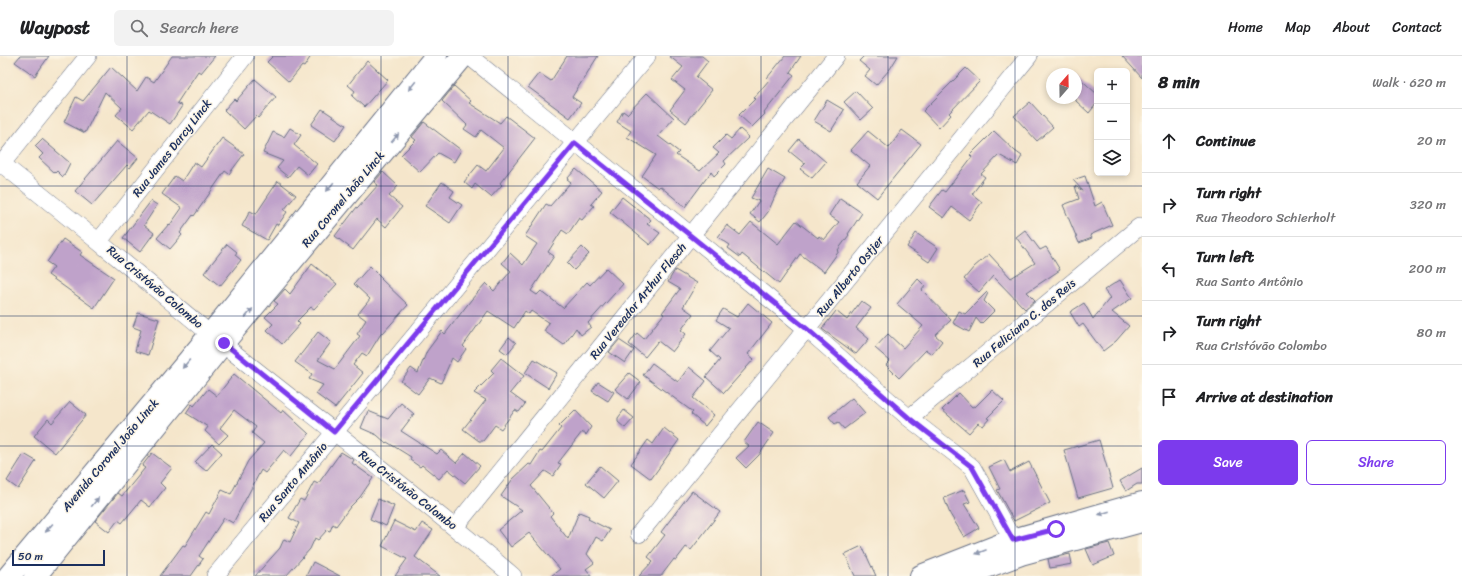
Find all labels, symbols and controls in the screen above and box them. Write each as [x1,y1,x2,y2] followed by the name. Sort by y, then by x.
[114,10,394,46] search box
[20,11,90,44] text: Waypost
[160,15,239,41] text: Search here
[1228,15,1263,40] text: Home
[1285,15,1311,40] text: Map
[1333,15,1370,40] text: About
[1392,15,1442,40] text: Contact
[128,17,150,39] icon: search
[1158,67,1200,97] text: 8 min
[1046,68,1082,104] north arrow
[1094,68,1130,176] map controls
[1094,68,1130,104] button: +
[1372,71,1446,94] text: Walk · 620 m
[407,81,416,92] one-way arrow
[126,94,218,202] street label: Rua James Darcy Linck
[1094,104,1130,140] button: −
[1196,128,1256,154] text: Continue
[1417,129,1446,152] text: 20 m
[1158,130,1180,152] icon: ahead
[390,133,399,143] one-way arrow
[1094,140,1130,176] button: layers
[296,146,390,252] street label: Rua Coronel João Linck
[1196,180,1261,206] text: Turn right
[326,182,334,193] one-way arrow
[1410,193,1446,216] text: 320 m
[1158,194,1180,216] icon: right
[1196,206,1335,229] text: Rua Theodoro Schierholt
[810,230,890,321] street label: Rua Alberto Ostjer
[584,238,692,364] street label: Rua Vereador Arthur Flesch
[102,240,208,334] street label: Rua Cristóvão Colombo
[1196,244,1254,270] text: Turn left
[1409,257,1446,280] text: 200 m
[1158,258,1180,280] icon: left
[1196,270,1303,293] text: Rua Santo Antônio
[967,273,1081,373] street label: Rua Feliciano C. dos Reis
[244,308,253,318] one-way arrow
[1196,308,1261,334] text: Turn right
[1417,321,1446,344] text: 80 m
[1158,322,1180,344] icon: right
[215,334,233,352] route end
[1196,334,1327,357] text: Rua Cristóvão Colombo
[182,358,191,369] one-way arrow
[1196,384,1333,410] text: Arrive at destination
[1158,386,1180,408] icon: arrive
[55,393,164,518] street label: Avenida Coronel João Linck
[253,437,333,527] street label: Rua Santo Antônio
[1158,440,1298,485] button: Save
[1306,440,1446,485] button: Share
[354,444,462,536] street label: Rua Cristóvão Colombo
[91,497,99,508] one-way arrow
[1098,510,1110,516] one-way arrow
[1047,520,1065,538] route start
[44,523,53,533] one-way arrow
[18,547,43,566] text: 50 m
[12,548,105,567] scale bar
[974,550,986,556] one-way arrow

